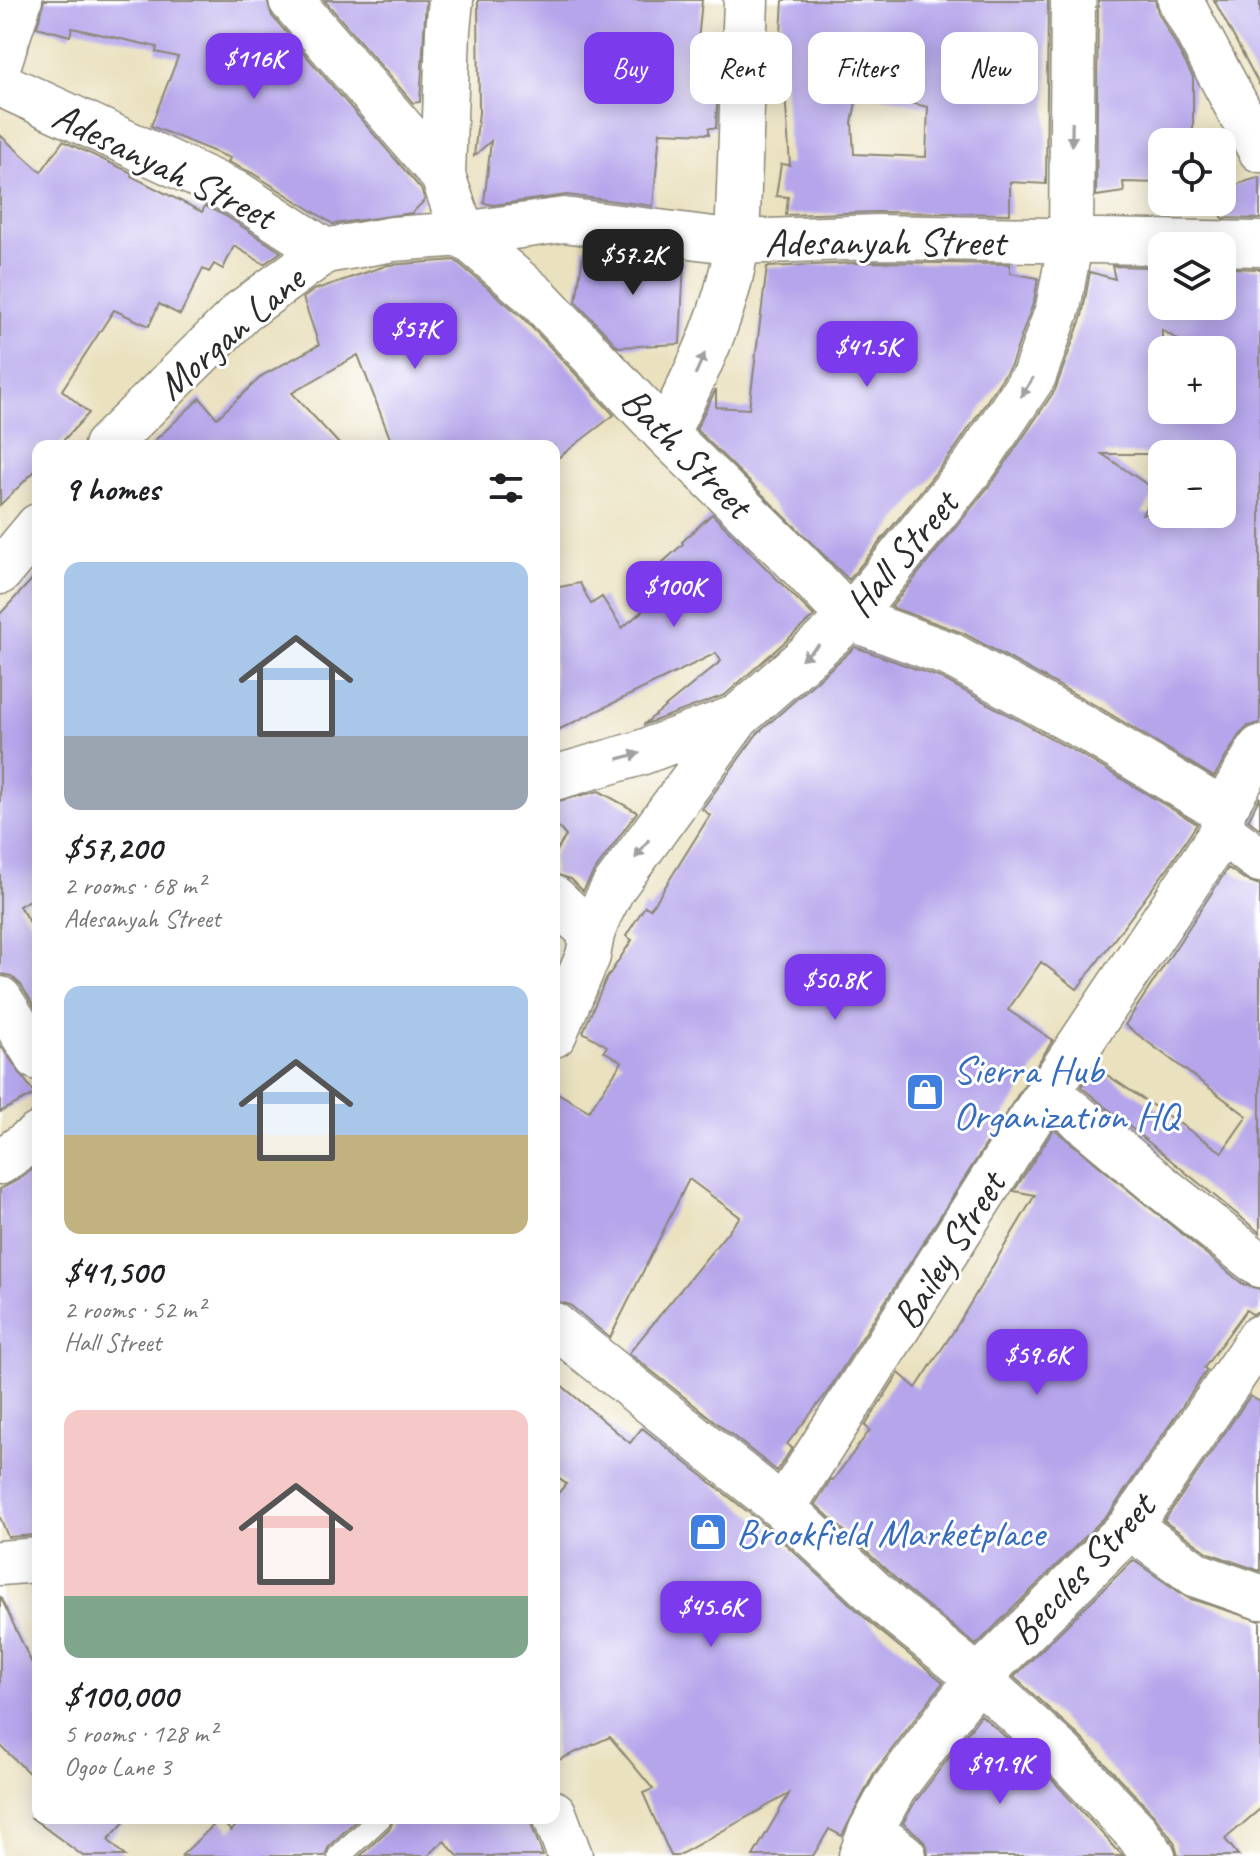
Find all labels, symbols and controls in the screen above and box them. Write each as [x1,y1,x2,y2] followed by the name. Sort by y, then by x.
[584,32,674,104] chip: Buy
[690,32,792,104] chip: Rent
[808,32,925,104] chip: Filters
[941,32,1038,104] chip: New
[198,33,310,101] pin: $116K
[224,42,284,75] text: $116K
[44,91,286,243] street label: Adesanyah Street
[1065,122,1078,147] one-way arrow
[1148,128,1236,528] map controls
[1148,128,1236,216] button: locate
[765,217,1009,267] street label: Adesanyah Street
[568,229,698,297] pin: $57.2K
[1148,232,1236,320] button: layers
[601,238,665,271] text: $57.2K
[146,253,317,411] street label: Morgan Lane
[368,303,462,371] pin: $57K
[391,312,439,345] text: $57K
[802,321,932,389] pin: $41.5K
[835,330,899,363] text: $41.5K
[1148,336,1236,424] button: +
[694,352,707,376] one-way arrow
[610,376,765,532] street label: Bath Street
[1020,376,1035,397] one-way arrow
[1148,440,1236,528] button: −
[484,466,528,510] icon: filters
[64,467,160,510] text: 9 homes
[835,477,971,627] street label: Hall Street
[618,561,730,629] pin: $100K
[644,570,704,603] text: $100K
[224,614,368,758] icon: home
[801,643,821,660] one-way arrow
[617,749,641,762] one-way arrow
[64,826,162,869] text: $57,200
[635,838,650,859] one-way arrow
[64,869,205,902] text: 2 rooms · 68 m²
[64,902,220,935] text: Adesanyah Street
[770,954,900,1022] pin: $50.8K
[803,963,867,996] text: $50.8K
[224,1038,368,1182] icon: home
[953,1045,1181,1141] place label: Sierra Hub Organization HQ
[904,1071,946,1113] shop icon: Sierra Hub Organization HQ
[881,1160,1018,1338] street label: Bailey Street
[64,1250,162,1293] text: $41,500
[64,1293,205,1326] text: 2 rooms · 52 m²
[64,1326,161,1359] text: Hall Street
[972,1329,1102,1397] pin: $59.6K
[1005,1338,1069,1371] text: $59.6K
[224,1462,368,1606] icon: home
[998,1480,1168,1657] street label: Beccles Street
[736,1508,1048,1558] place label: Brookfield Marketplace
[687,1511,729,1553] shop icon: Brookfield Marketplace
[646,1581,776,1649] pin: $45.6K
[678,1590,744,1623] text: $45.6K
[64,1674,178,1717] text: $100,000
[64,1717,216,1750] text: 5 rooms · 128 m²
[935,1738,1065,1806] pin: $91.9K
[968,1747,1032,1780] text: $91.9K
[64,1750,171,1783] text: Ogoo Lane 3

